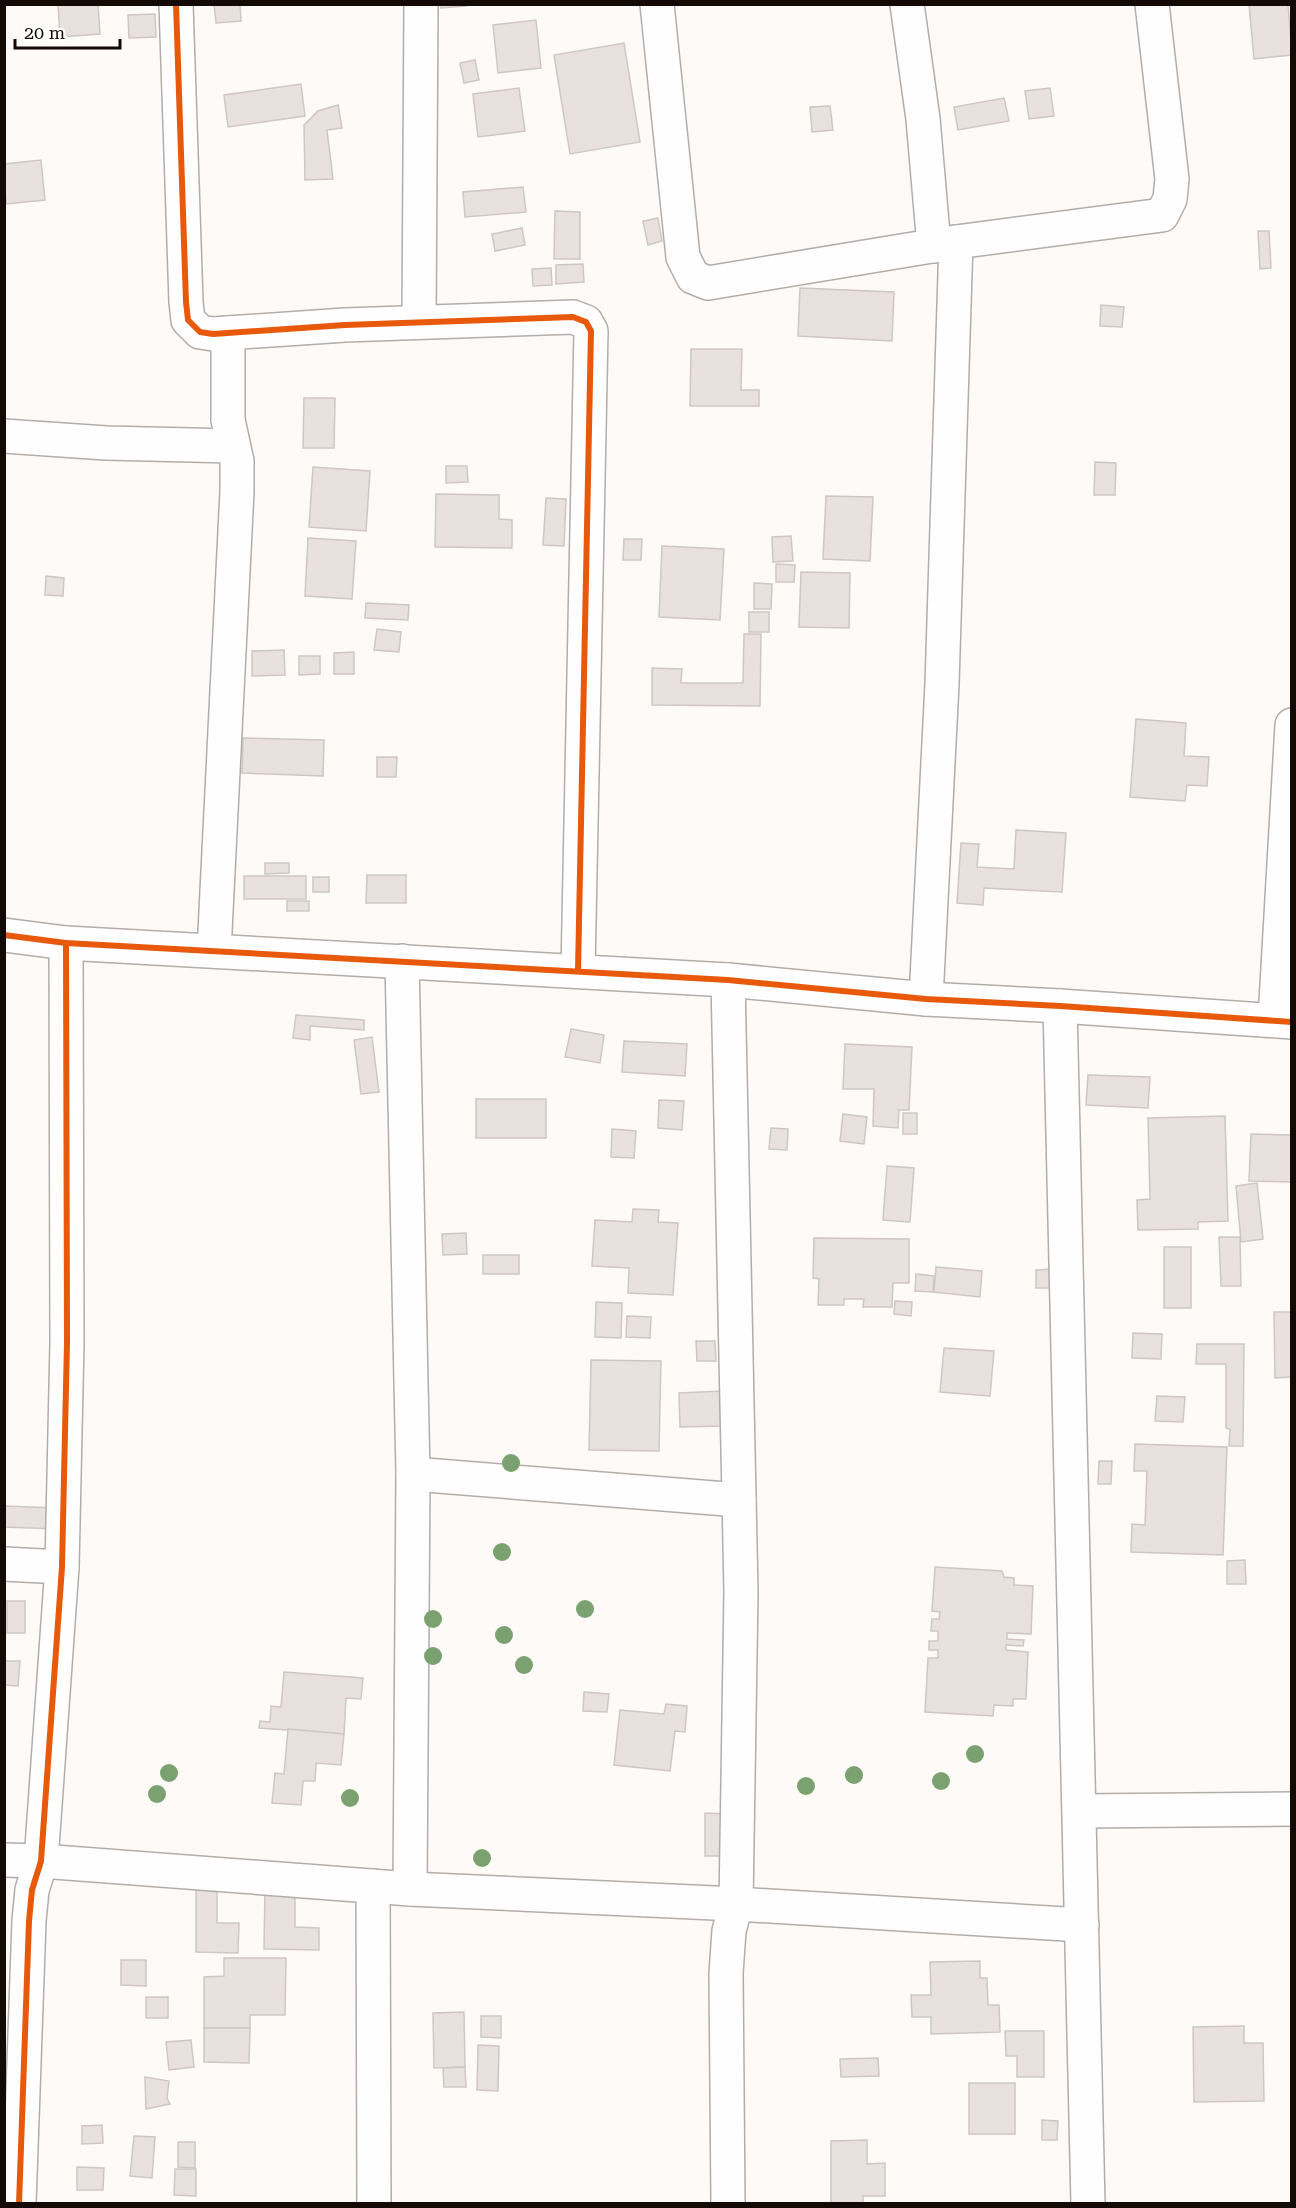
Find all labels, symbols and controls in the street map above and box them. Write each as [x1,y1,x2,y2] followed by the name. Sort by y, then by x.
[15,12,120,50] scale bar
[24,22,65,43] text: 20 m

